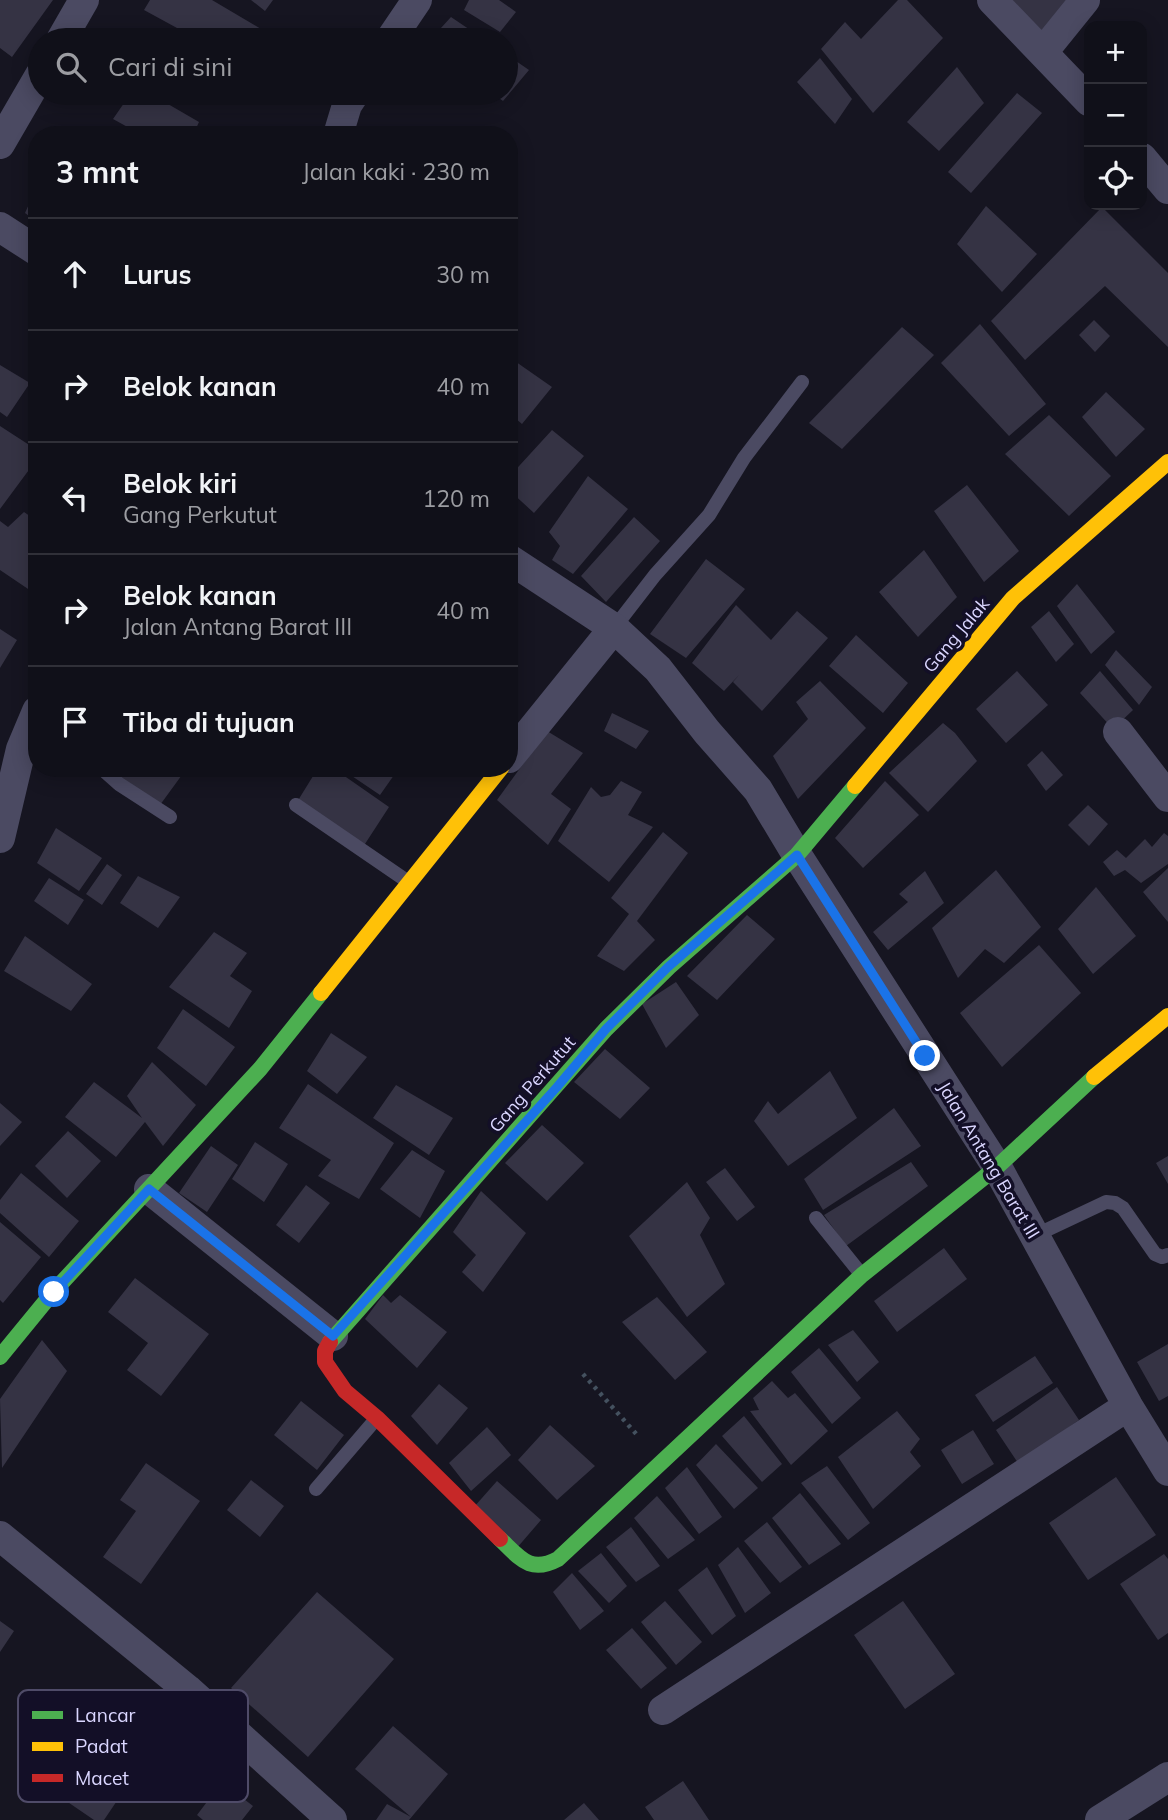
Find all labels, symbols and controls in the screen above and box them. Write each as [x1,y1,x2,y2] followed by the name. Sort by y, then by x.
[1084,21,1147,210] map controls
[1084,21,1147,84] button: +
[28,28,518,105] search box
[52,48,90,86] icon: search
[108,50,232,83] text: Cari di sini
[1084,84,1147,147] button: −
[1084,147,1147,210] button: locate
[56,153,139,191] text: 3 mnt
[302,157,490,186] text: Jalan kaki · 230 m
[56,255,94,293] icon: ahead
[123,258,192,291] text: Lurus
[436,260,490,289] text: 30 m
[56,367,94,405] icon: right
[123,370,277,403] text: Belok kanan
[436,372,490,401] text: 40 m
[123,467,237,500] text: Belok kiri
[56,479,94,517] icon: left
[422,484,490,513] text: 120 m
[123,500,277,529] text: Gang Perkutut
[123,579,277,612] text: Belok kanan
[56,591,94,629] icon: right
[918,592,995,677] street label: Gang Jalak
[436,596,490,625] text: 40 m
[123,612,352,641] text: Jalan Antang Barat III
[56,703,94,741] icon: arrive
[123,706,295,739] text: Tiba di tujuan
[484,1031,580,1137] street label: Gang Perkutut
[909,1040,940,1071] route end
[933,1077,1045,1243] street label: Jalan Antang Barat III
[38,1276,69,1307] route start
[18,1690,248,1802] legend
[75,1703,136,1727] text: Lancar
[75,1734,128,1758] text: Padat
[75,1766,129,1790] text: Macet

